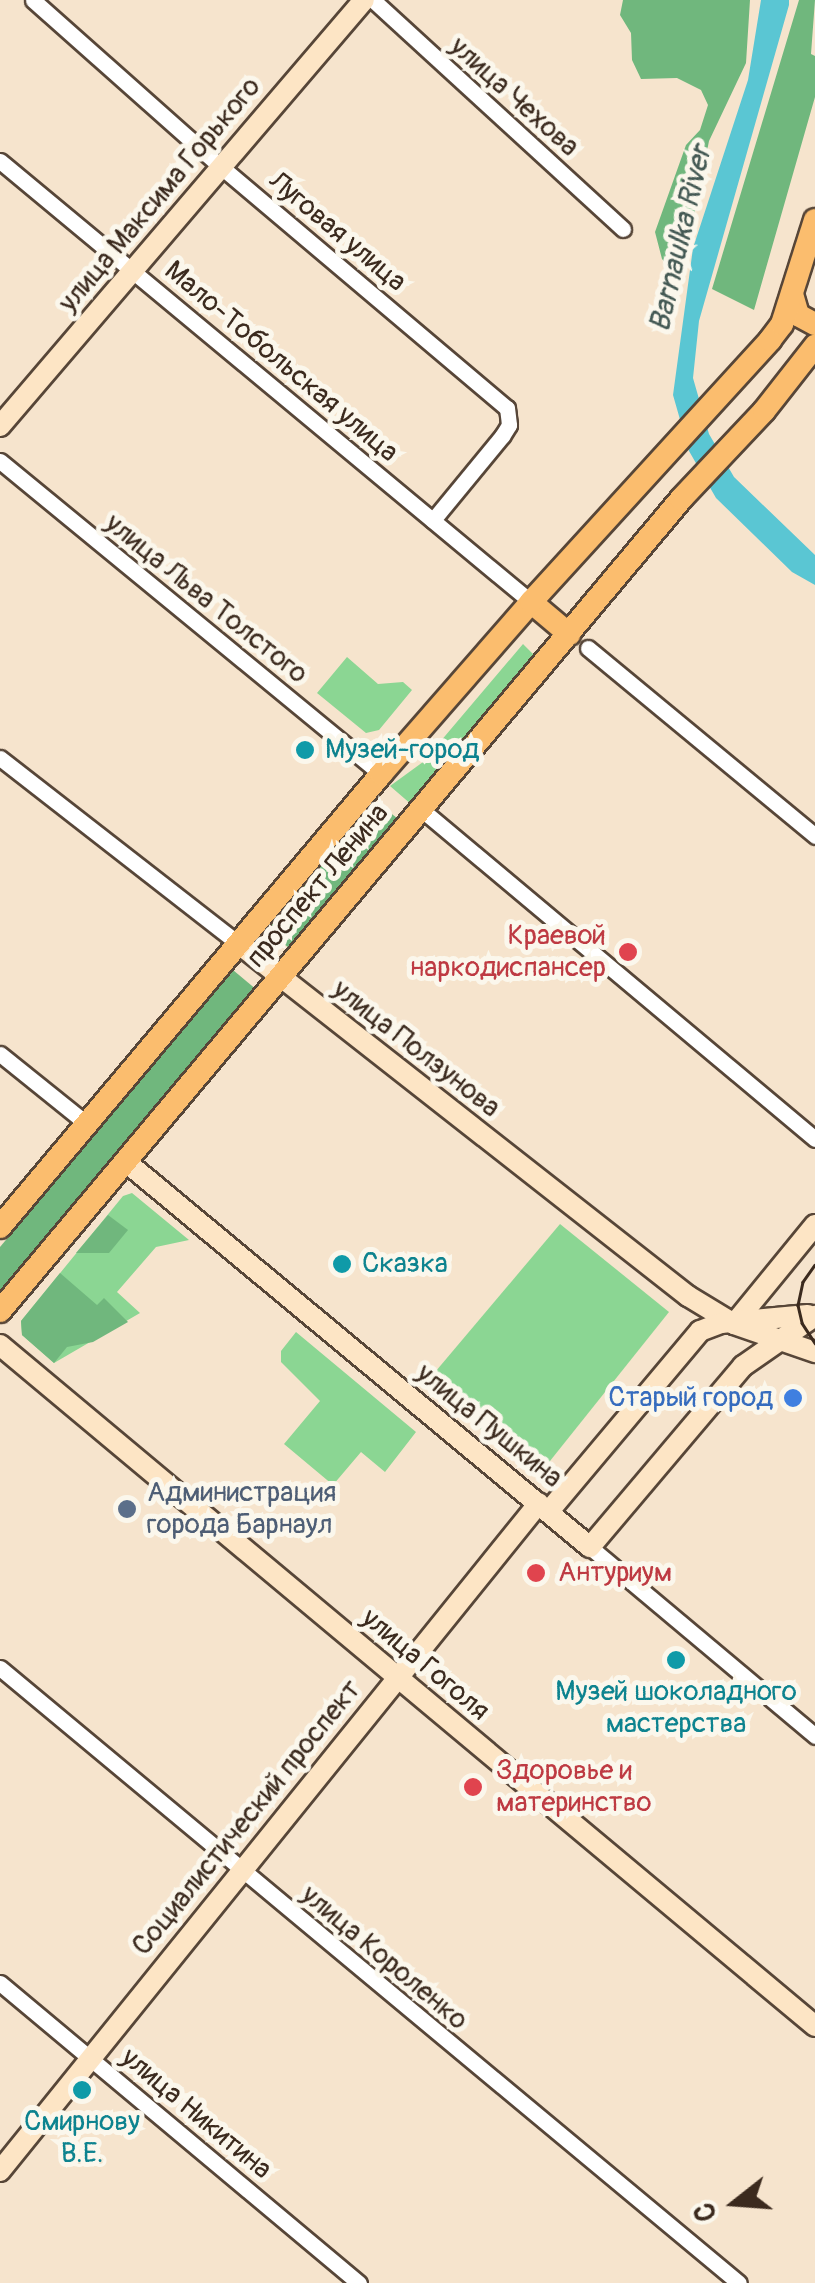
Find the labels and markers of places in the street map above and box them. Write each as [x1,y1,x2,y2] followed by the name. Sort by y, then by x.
[325,733,479,767] place label: Музей-город
[294,739,316,761] marker: Музей-город
[410,919,606,985] place label: Краевой наркодиспансер
[615,939,641,965] marker: Краевой наркодиспансер
[362,1247,448,1281] place label: Сказка
[331,1253,353,1275] marker: Сказка
[608,1381,773,1415] place label: Старый город
[782,1387,804,1409] marker: Старый город
[147,1476,336,1542] place label: Администрация города Барнаул
[116,1498,138,1520] marker: Администрация города Барнаул
[558,1556,672,1590] place label: Антуриум
[523,1560,549,1586] marker: Антуриум
[665,1649,687,1671] marker: Музей шоколадного мастерства
[555,1675,797,1741] place label: Музей шоколадного мастерства
[496,1754,651,1820] place label: Здоровье и материнство
[460,1774,486,1800] marker: Здоровье и материнство
[71,2079,93,2101] marker: Смирнову В.Е.
[24,2105,140,2171] place label: Смирнову В.Е.

